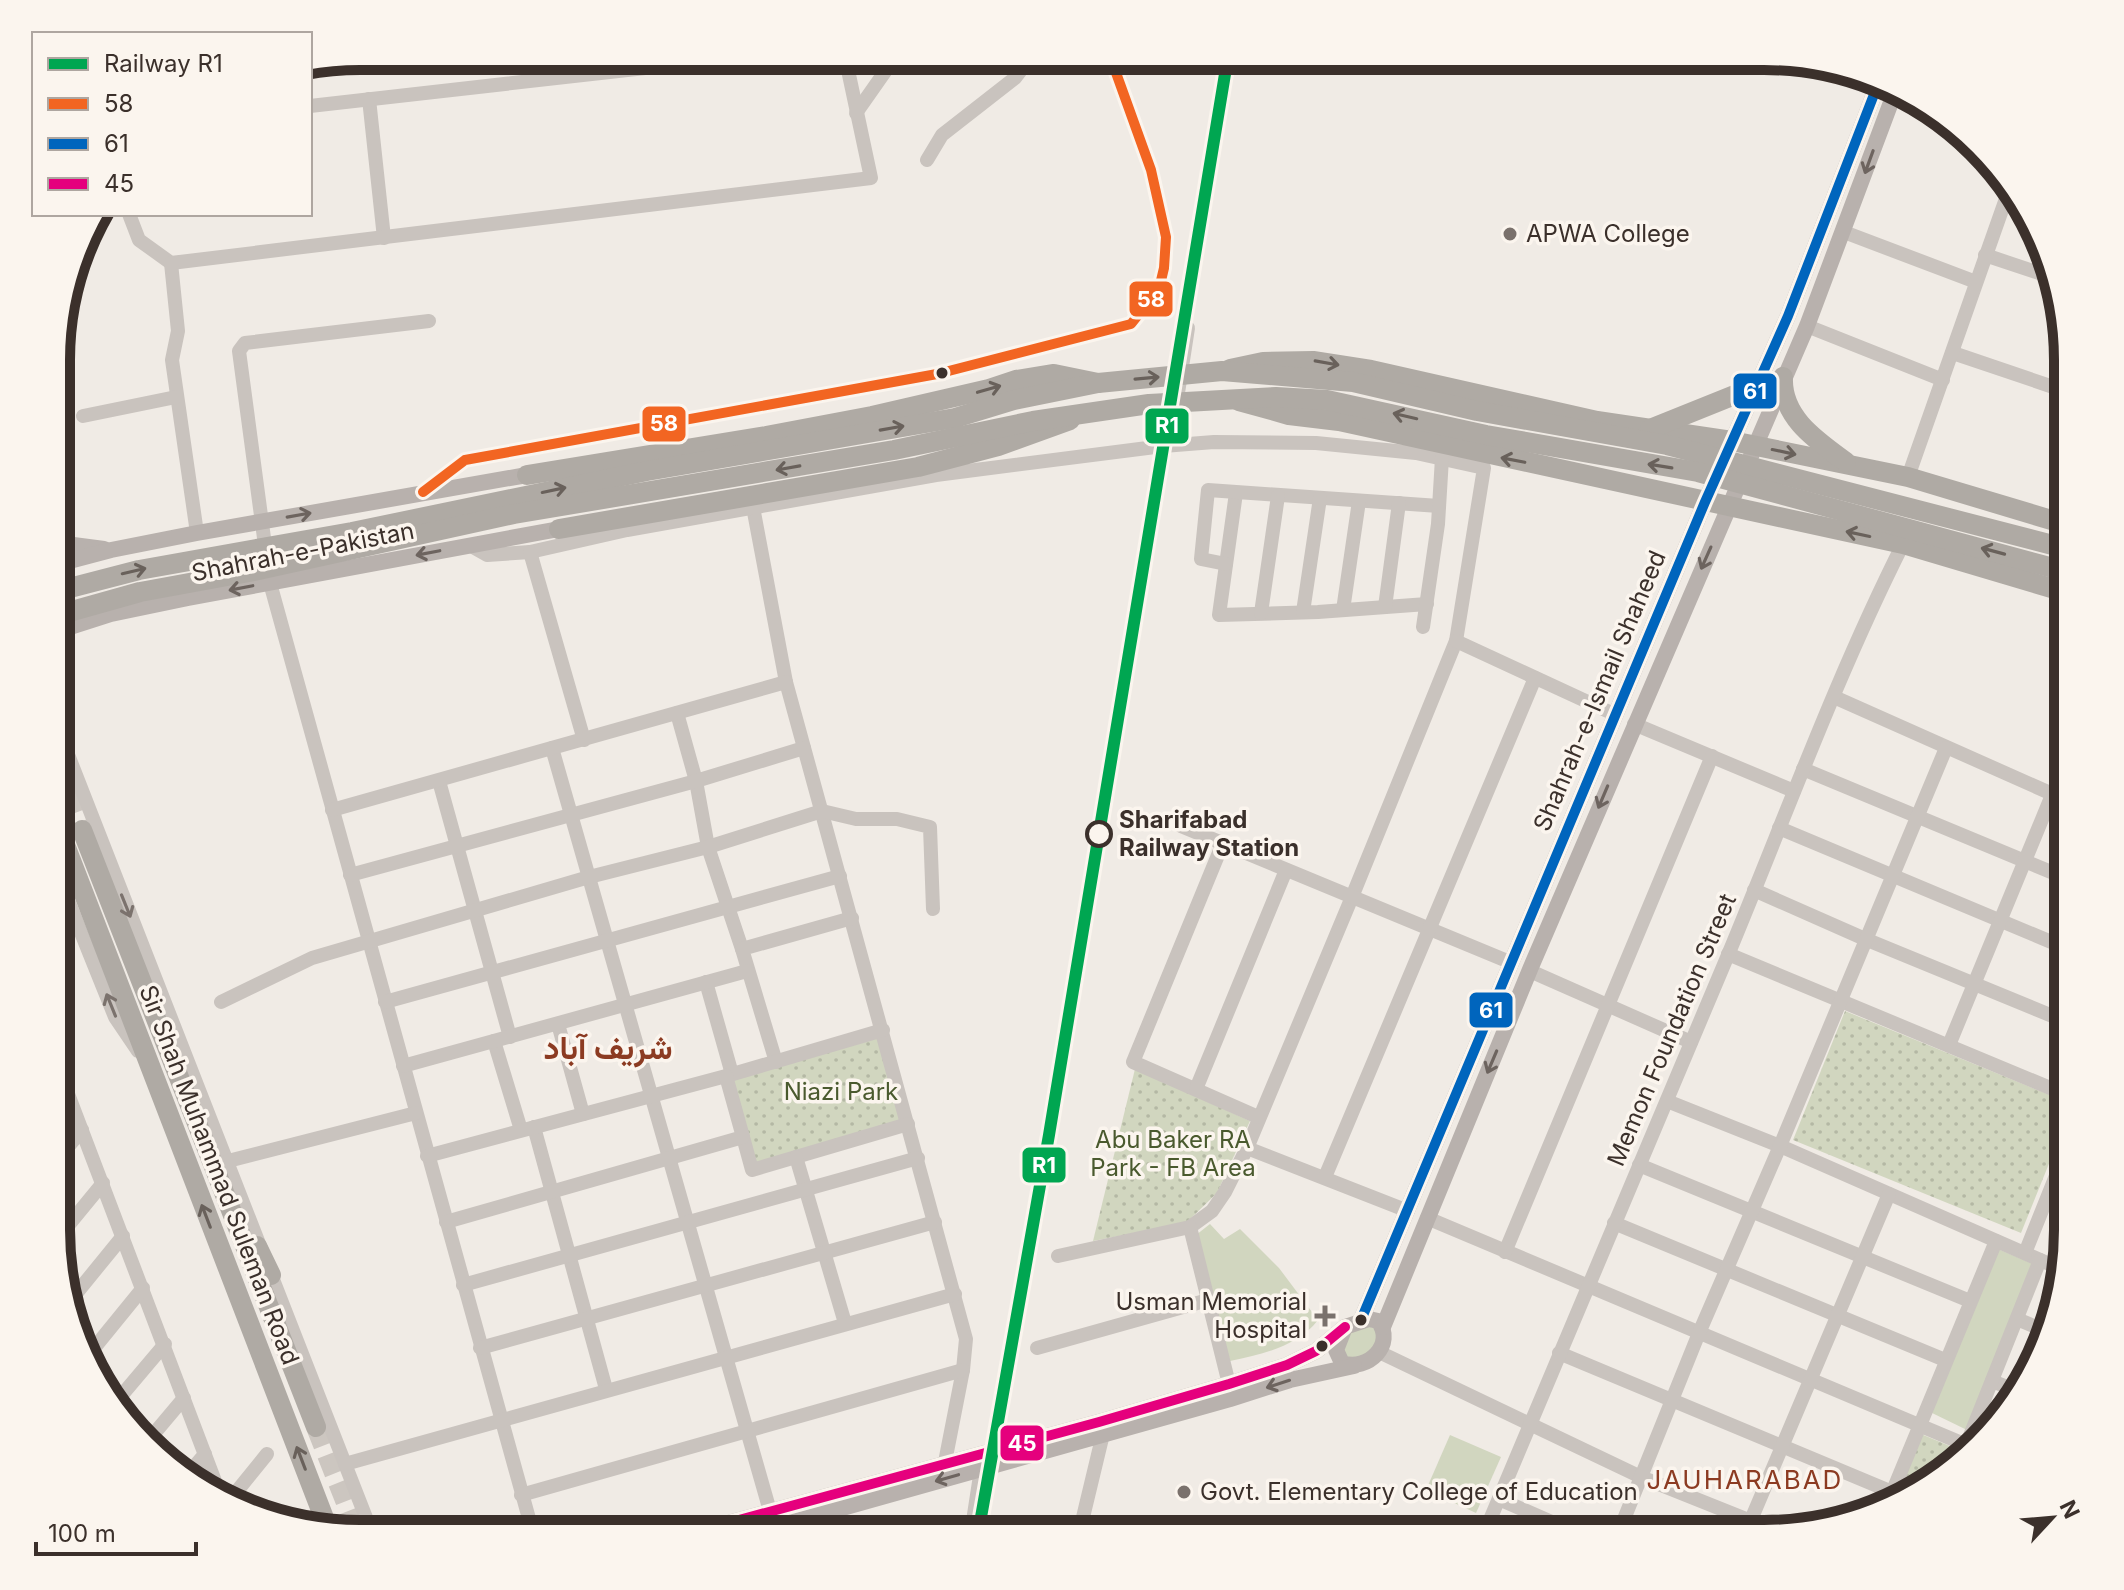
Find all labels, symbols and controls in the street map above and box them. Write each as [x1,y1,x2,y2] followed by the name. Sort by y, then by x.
[32,32,312,216] legend
[104,49,223,78] text: Railway R1
[104,89,133,118] text: 58
[104,129,129,158] text: 61
[1861,149,1875,174] one-way arrow
[104,169,134,198] text: 45
[1526,219,1690,248] place label: APWA College
[1501,225,1519,243] marker: APWA College
[1128,280,1174,318] line badge: 58
[1137,286,1165,312] text: 58
[1314,356,1339,371] one-way arrow
[934,365,950,381] unlabelled marker
[1133,371,1160,386] one-way arrow
[1732,372,1778,410] line badge: 61
[1743,378,1767,404] text: 61
[976,381,1002,396] one-way arrow
[641,405,687,443] line badge: 58
[1144,407,1190,445] line badge: R1
[1392,408,1418,423] one-way arrow
[650,410,678,436] text: 58
[1155,412,1179,438] text: R1
[879,420,904,435] one-way arrow
[1771,445,1797,460] one-way arrow
[1500,452,1526,467] one-way arrow
[1648,458,1673,473] one-way arrow
[776,461,801,476] one-way arrow
[540,482,566,497] one-way arrow
[286,506,311,521] one-way arrow
[189,516,417,587] street label: Shahrah-e-Pakistan
[1846,526,1871,541] one-way arrow
[1980,542,2006,557] one-way arrow
[1698,545,1713,569] one-way arrow
[1527,546,1672,835] street label: Shahrah-e-Ismail Shaheed
[415,547,441,562] one-way arrow
[120,563,146,578] one-way arrow
[228,582,254,597] one-way arrow
[1595,784,1610,808] one-way arrow
[1119,805,1299,862] place label: Sharifabad Railway Station
[1086,821,1112,847] marker: Sharifabad Railway Station
[1601,889,1742,1170] street label: Memon Foundation Street
[120,893,134,918] one-way arrow
[133,981,305,1369] street label: Sir Shah Muhammad Suleman Road
[1468,991,1514,1029] line badge: 61
[102,993,117,1018] one-way arrow
[1479,997,1503,1023] text: 61
[544,1028,672,1068] district label: شريف آباد
[1483,1049,1498,1074] one-way arrow
[784,1077,898,1106] park label: Niazi Park
[1090,1125,1256,1182] park label: Abu Baker RA Park - FB Area
[1021,1146,1067,1184] line badge: R1
[1032,1152,1056,1178] text: R1
[198,1204,213,1228] one-way arrow
[1115,1287,1307,1344] place label: Usman Memorial Hospital
[1314,1305,1336,1327] marker: Usman Memorial Hospital
[1353,1312,1369,1328] unlabelled marker
[1314,1338,1330,1354] unlabelled marker
[1266,1378,1291,1392] one-way arrow
[999,1424,1045,1462] line badge: 45
[1008,1430,1036,1456] text: 45
[292,1446,307,1471] one-way arrow
[1647,1464,1843,1495] district label: JAUHARABAD
[935,1471,961,1486] one-way arrow
[1200,1477,1638,1506] place label: Govt. Elementary College of Education
[2012,1478,2092,1558] north arrow
[1175,1483,1193,1501] marker: Govt. Elementary College of Education
[2055,1496,2085,1522] text: N
[36,1506,196,1556] scale bar
[48,1519,116,1548] text: 100 m

